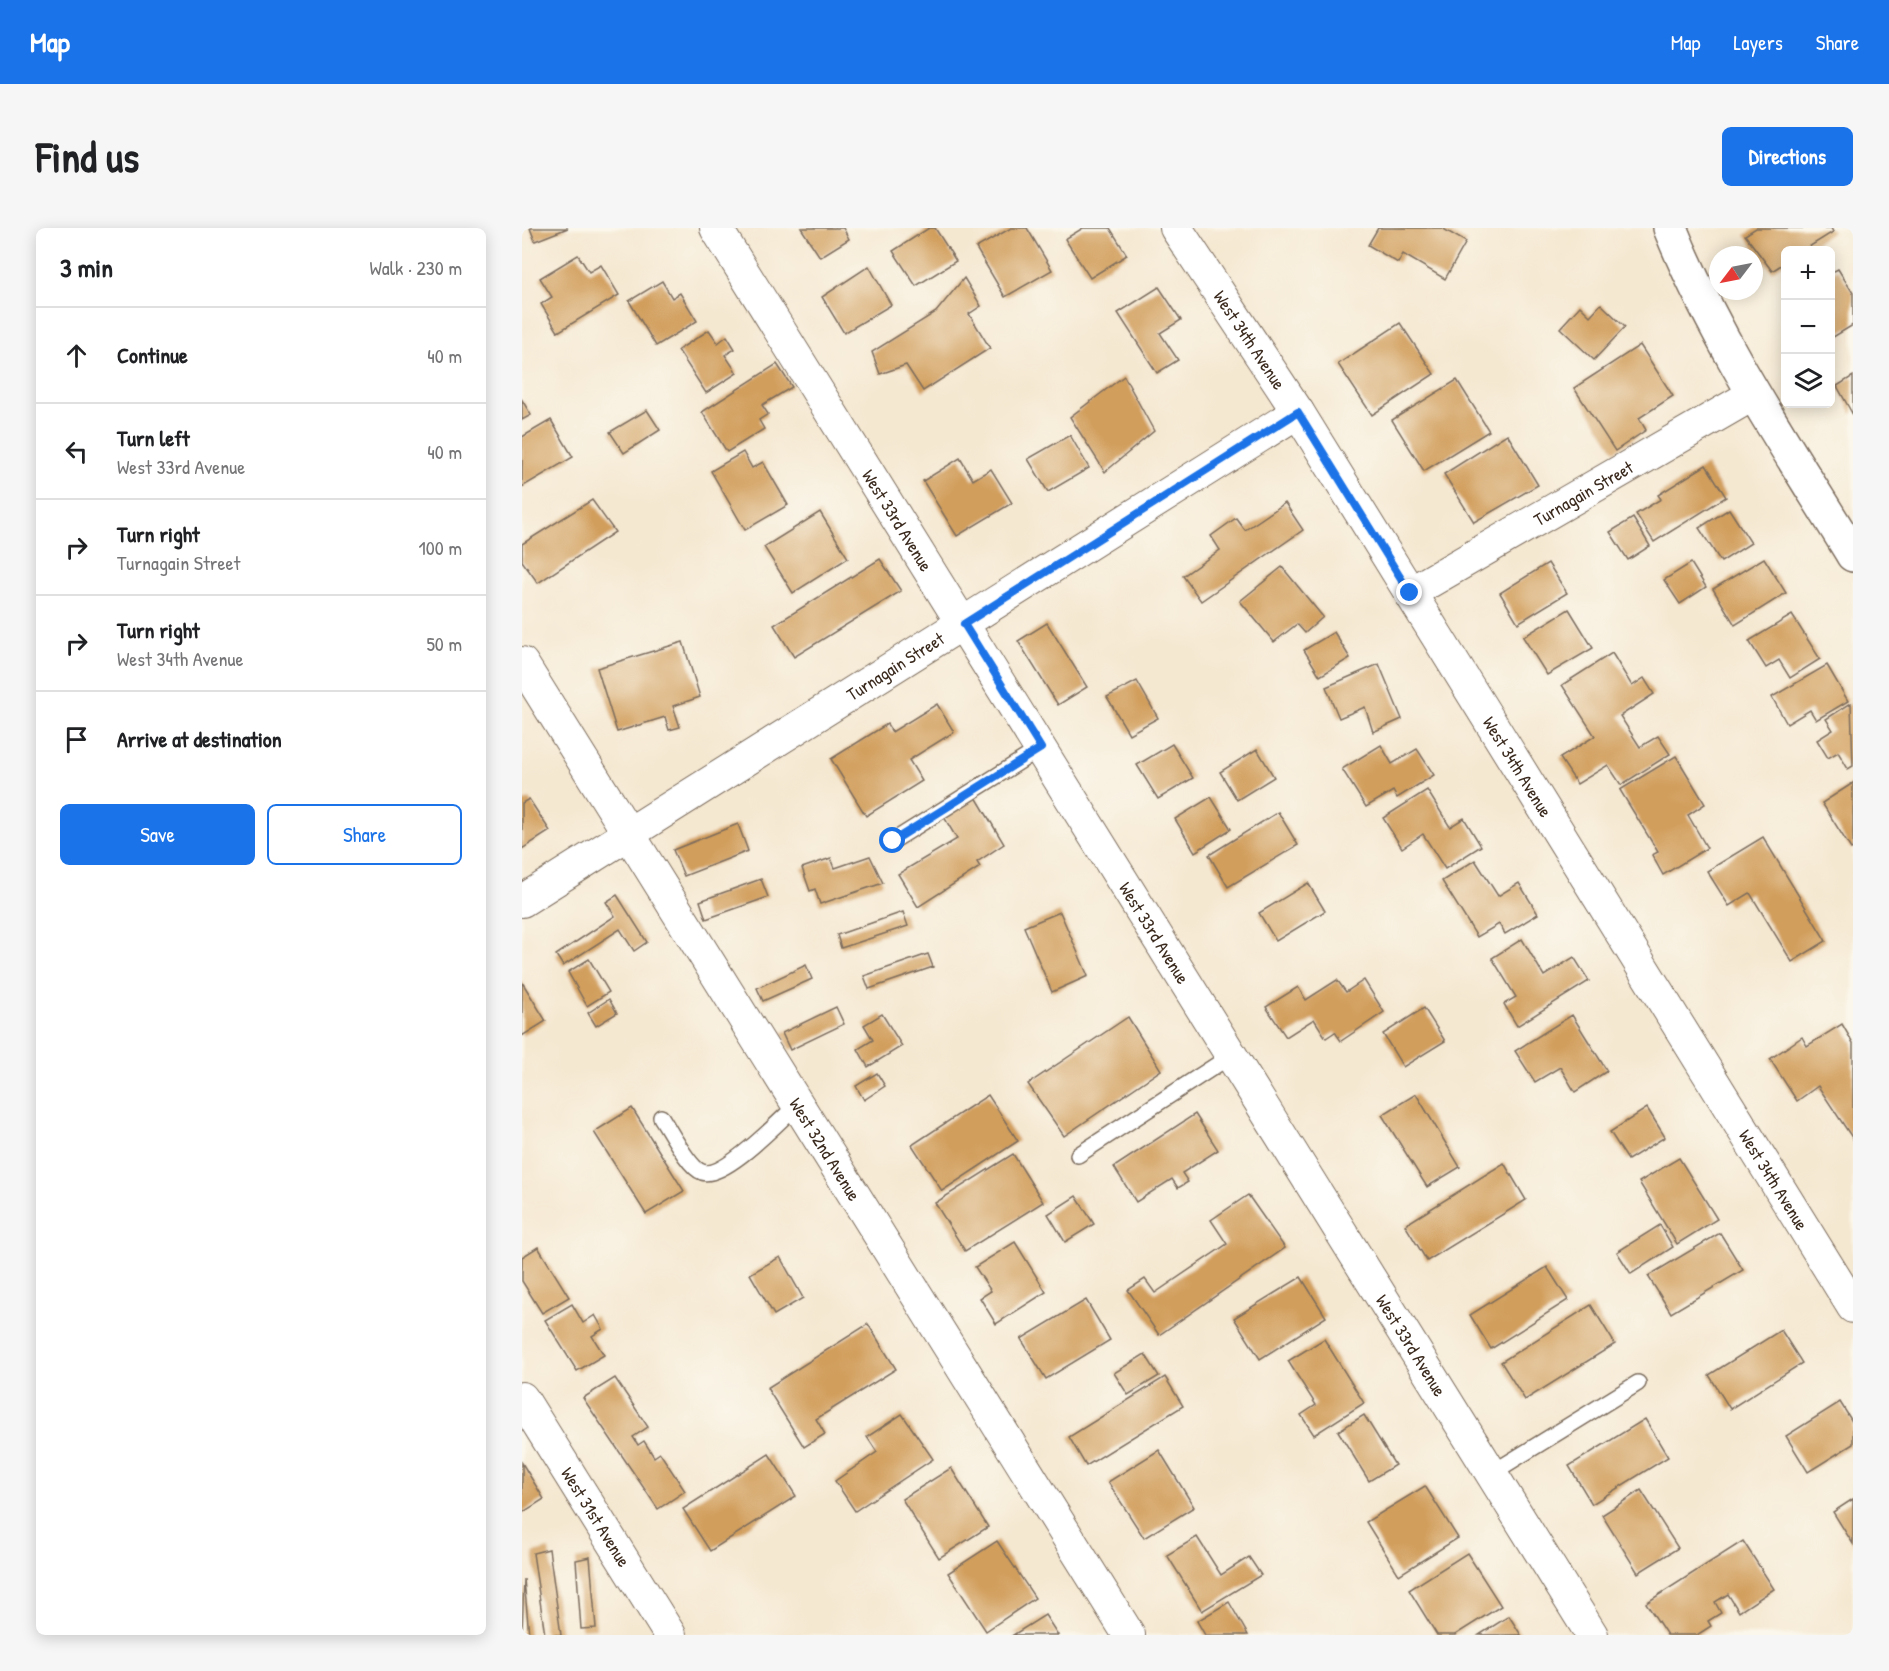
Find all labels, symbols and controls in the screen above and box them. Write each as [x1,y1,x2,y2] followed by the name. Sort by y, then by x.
[30,23,70,61] text: Map
[1671,28,1700,57] text: Map
[1733,28,1783,57] text: Layers
[1816,28,1859,57] text: Share
[1722,127,1853,186] button: Directions
[36,128,139,185] text: Find us
[1709,246,1763,300] north arrow
[1781,246,1835,408] map controls
[1781,246,1835,300] button: +
[60,250,113,285] text: 3 min
[370,254,462,281] text: Walk · 230 m
[1208,285,1292,394] street label: West 34th Avenue
[1781,300,1835,354] button: −
[60,339,93,372] icon: ahead
[117,340,188,370] text: Continue
[427,342,462,369] text: 40 m
[1781,354,1835,408] button: layers
[117,423,190,453] text: Turn left
[60,435,93,468] icon: left
[427,438,462,465] text: 40 m
[117,453,245,480] text: West 33rd Avenue
[1529,454,1638,531] street label: Turnagain Street
[857,464,939,576] street label: West 33rd Avenue
[117,519,200,549] text: Turn right
[60,531,93,564] icon: right
[419,534,462,561] text: 100 m
[117,549,240,576] text: Turnagain Street
[1396,579,1422,605] route end
[117,615,200,645] text: Turn right
[841,625,949,706] street label: Turnagain Street
[60,627,93,660] icon: right
[426,630,462,657] text: 50 m
[117,645,244,672] text: West 34th Avenue
[1477,712,1559,822] street label: West 34th Avenue
[60,723,93,756] icon: arrive
[117,724,282,754] text: Arrive at destination
[60,804,255,865] button: Save
[267,804,462,865] button: Share
[879,827,905,853] route start
[1114,877,1196,988] street label: West 33rd Avenue
[784,1093,867,1205] street label: West 32nd Avenue
[1733,1125,1815,1235] street label: West 34th Avenue
[1370,1290,1453,1401] street label: West 33rd Avenue
[556,1462,637,1571] street label: West 31st Avenue

